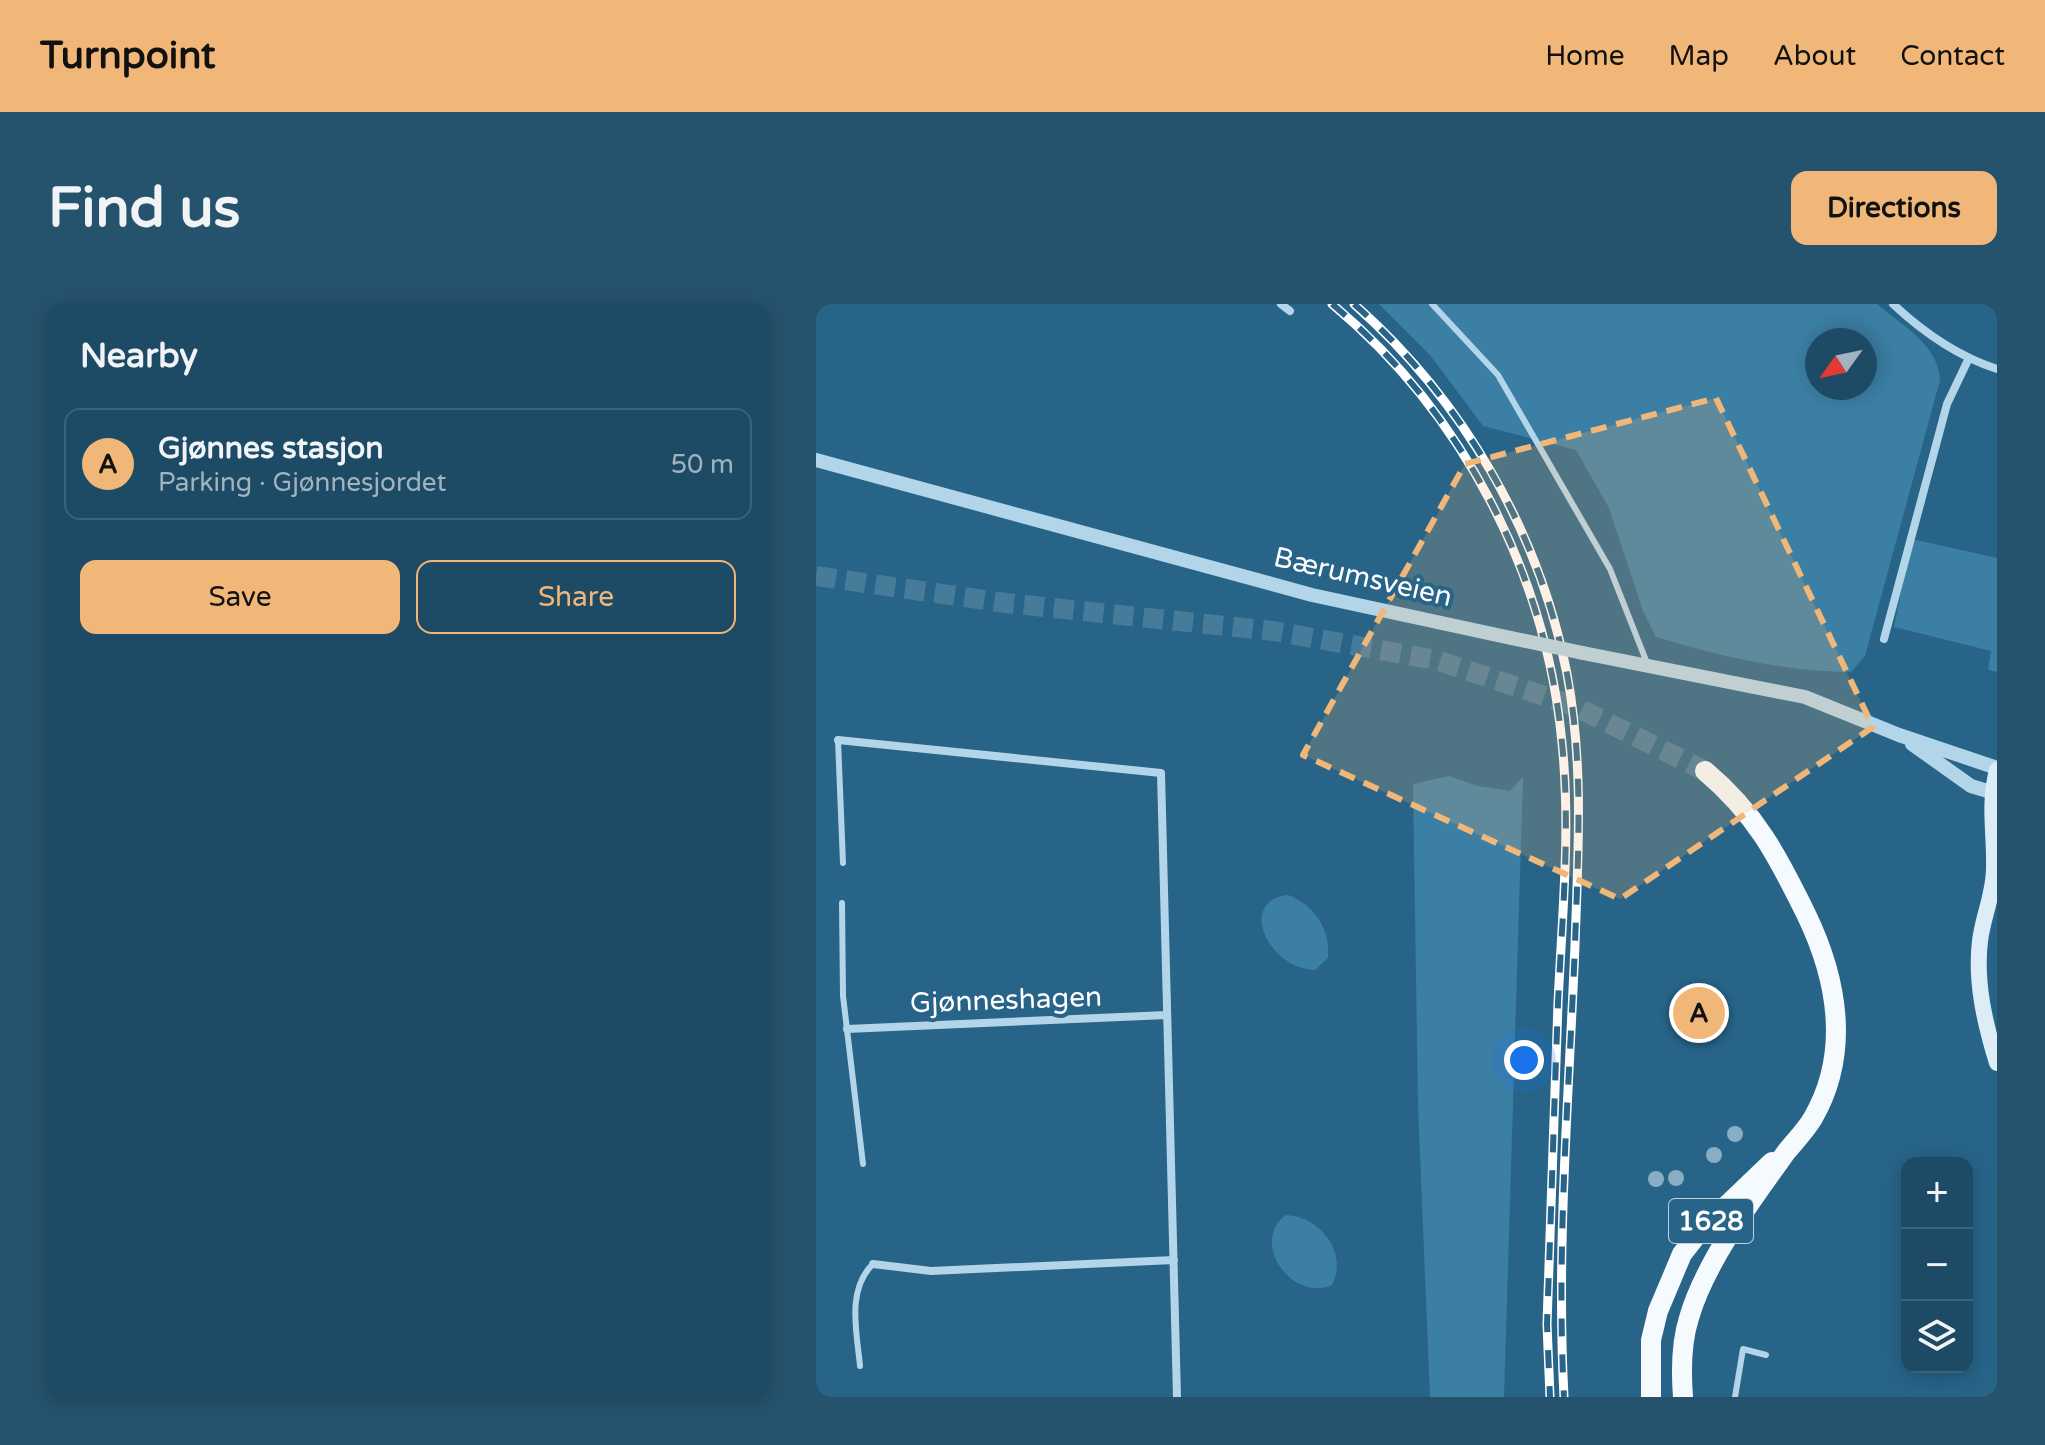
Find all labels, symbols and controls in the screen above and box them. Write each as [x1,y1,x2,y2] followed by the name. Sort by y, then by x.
[40,33,215,79] text: Turnpoint
[1545,39,1625,73] text: Home
[1669,39,1729,73] text: Map
[1773,39,1856,73] text: About
[1900,39,2005,73] text: Contact
[1791,171,1997,245] button: Directions
[48,175,240,242] text: Find us
[1805,328,1877,400] north arrow
[80,336,198,377] text: Nearby
[158,430,383,467] text: Gjønnes stasjon
[98,449,118,480] text: A
[671,449,734,480] text: 50 m
[158,467,447,498] text: Parking · Gjønnesjordet
[1270,540,1456,614] street label: Bærumsveien
[80,560,400,634] button: Save
[416,560,736,634] button: Share
[909,980,1103,1020] street label: Gjønneshagen
[1673,983,1725,1043] pin: A
[1504,1040,1544,1080] your location
[1901,1157,1973,1373] map controls
[1901,1157,1973,1229] button: +
[1669,1199,1753,1243] road number: 1628
[1901,1229,1973,1301] button: −
[1901,1301,1973,1373] button: layers

